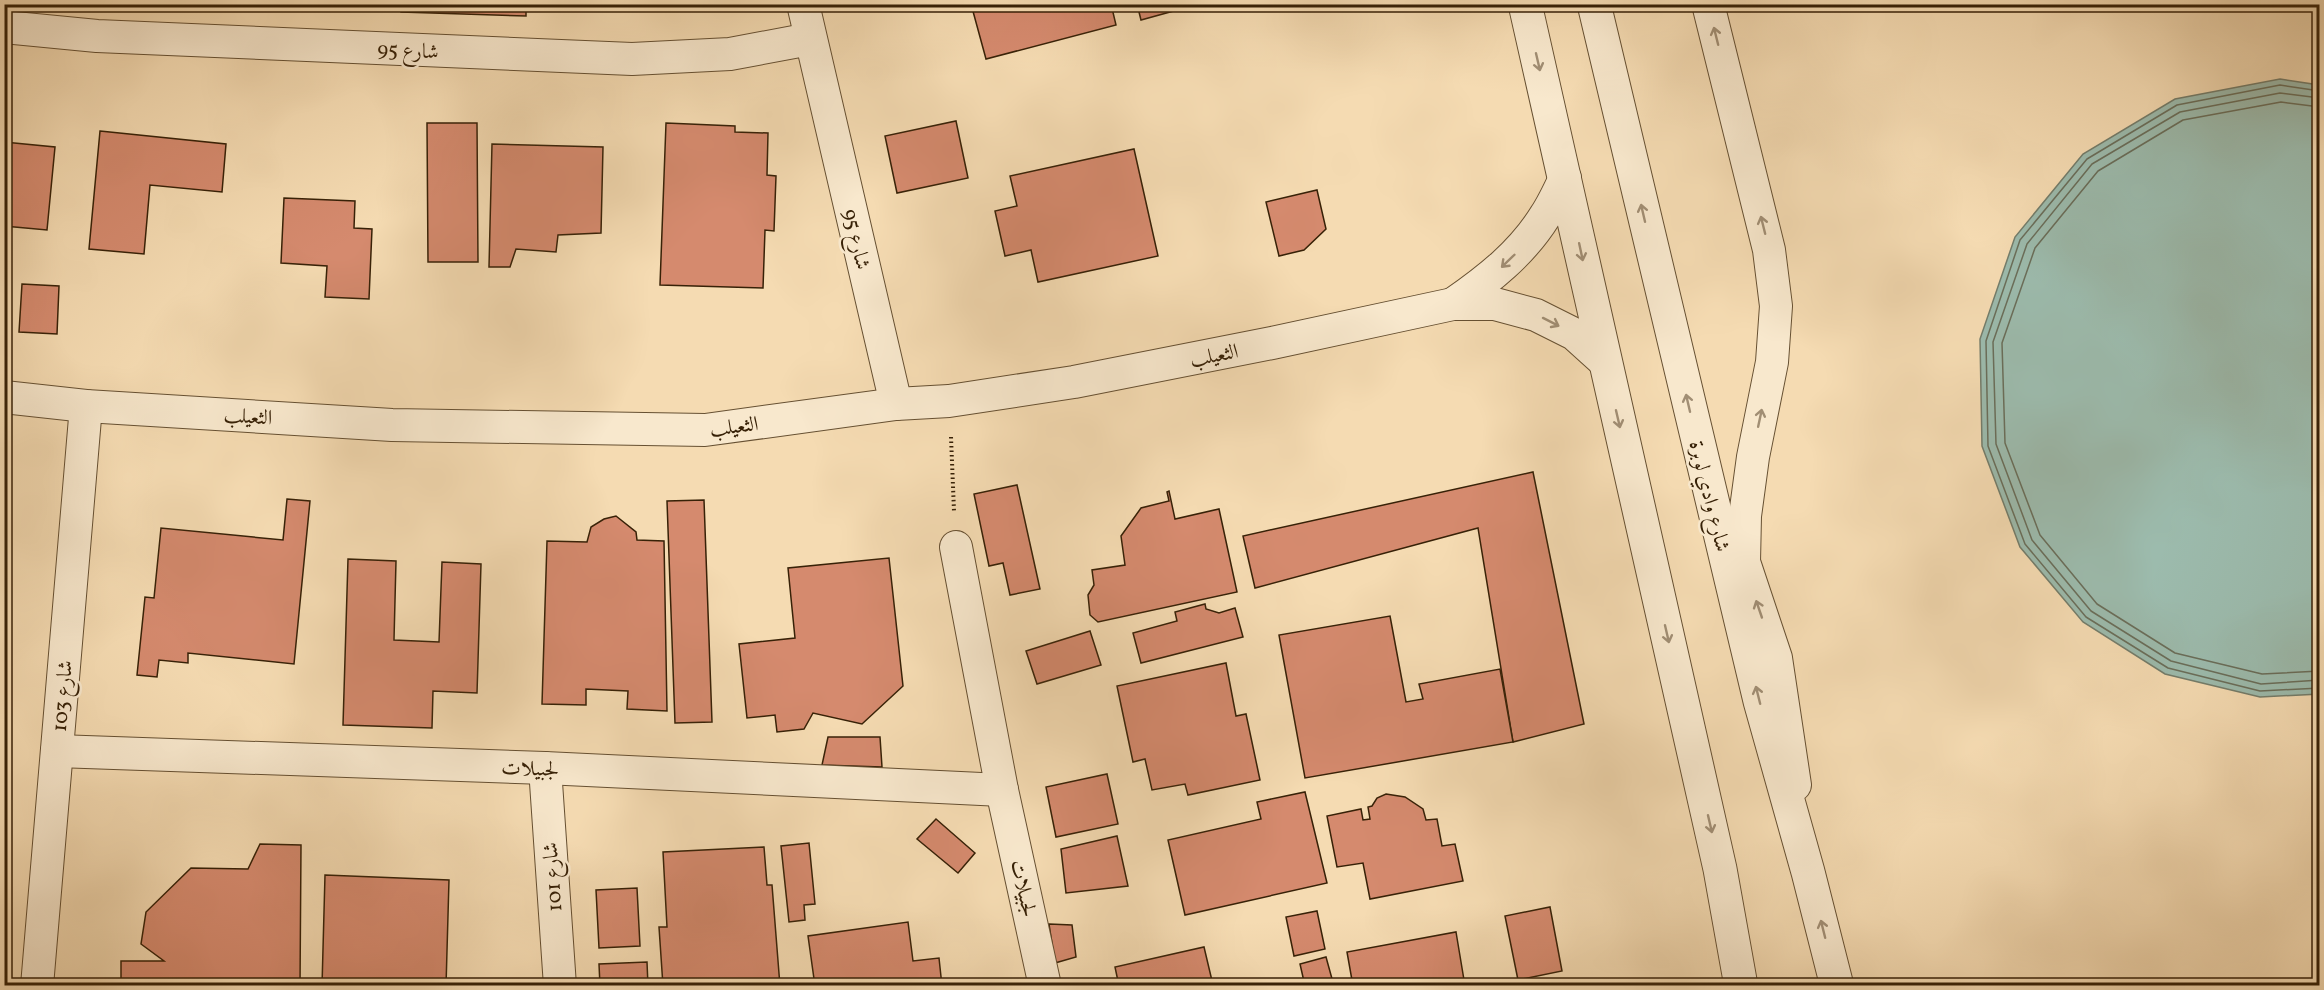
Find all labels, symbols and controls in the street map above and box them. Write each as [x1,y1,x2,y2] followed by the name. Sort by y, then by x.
[1710,27,1721,46] one-way arrow
[376,35,439,70] street label: شارع 95
[1533,51,1544,71] one-way arrow
[1637,204,1648,224] one-way arrow
[833,206,877,273] street label: شارع 95
[1756,216,1768,235] one-way arrow
[1576,241,1587,261] one-way arrow
[1501,253,1516,268] one-way arrow
[1541,317,1559,329] one-way arrow
[1188,338,1241,375] street label: الثعيلب
[1681,394,1693,413] one-way arrow
[223,401,273,434] street label: الثعيلب
[1755,408,1767,427] one-way arrow
[1612,409,1624,428] one-way arrow
[708,410,760,445] street label: الثعيلب
[1679,438,1736,556] street label: شارع وادي لوبرة
[1753,600,1764,619] one-way arrow
[1661,624,1673,643] one-way arrow
[46,659,83,733] street label: شارع 103
[1752,685,1764,704] one-way arrow
[501,754,559,785] street label: لجبيلات
[1705,814,1716,833] one-way arrow
[537,841,572,913] street label: شارع 101
[1002,857,1043,920] street label: لجبيلات
[1816,920,1828,939] one-way arrow

